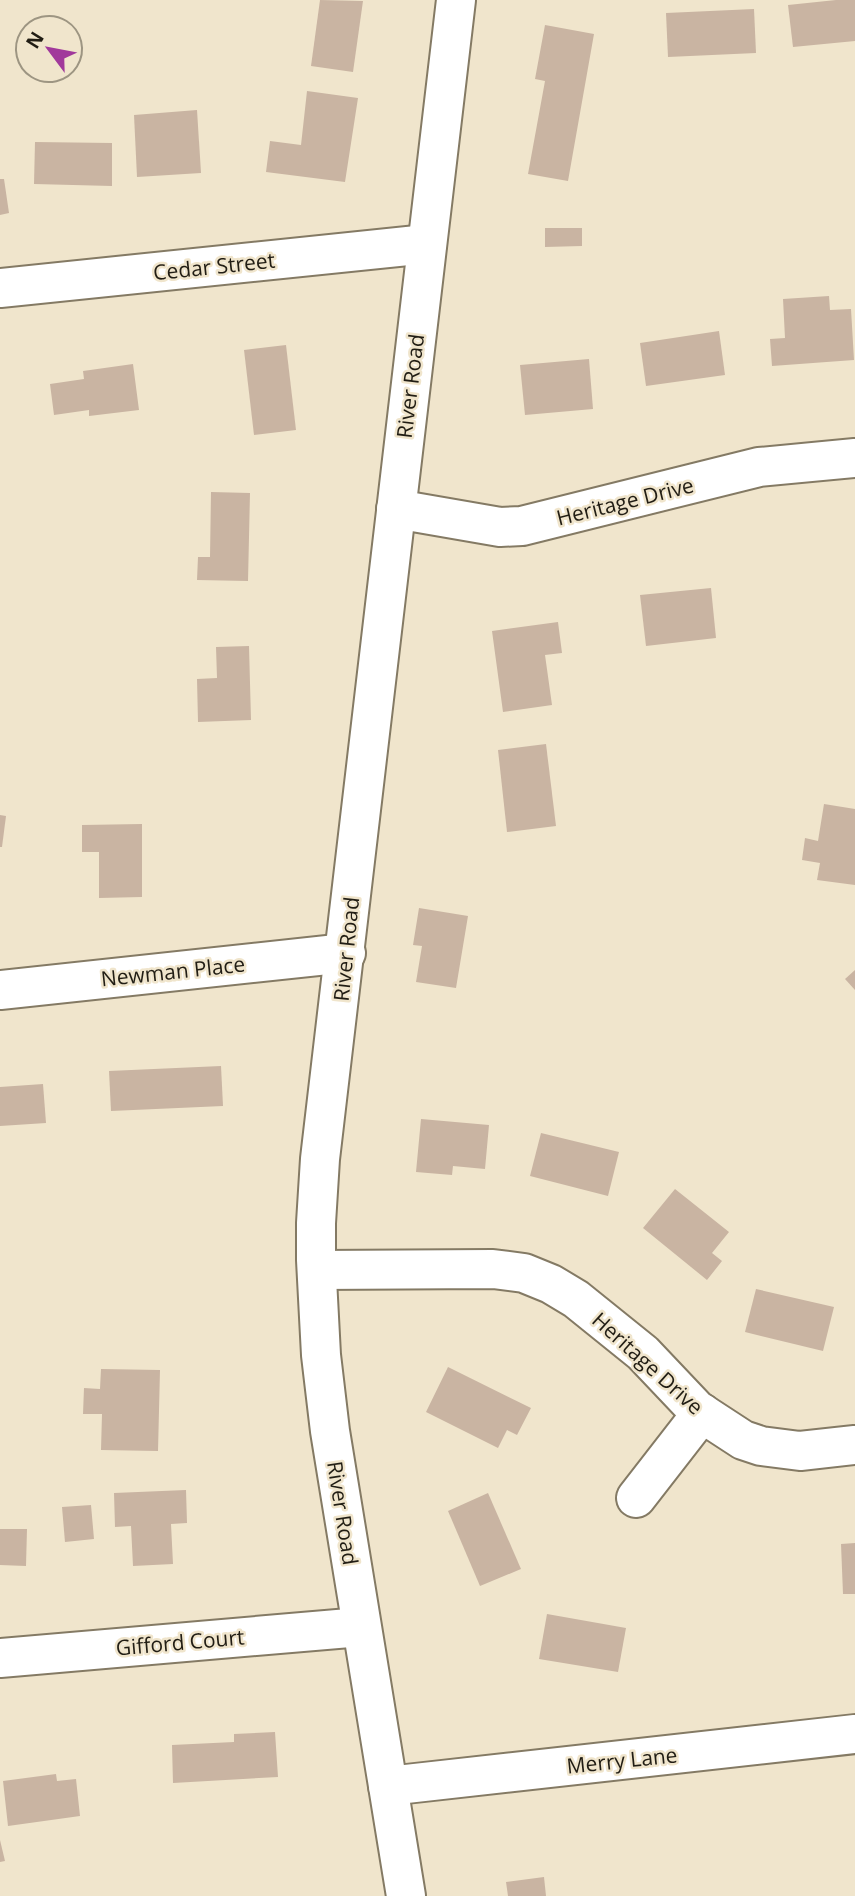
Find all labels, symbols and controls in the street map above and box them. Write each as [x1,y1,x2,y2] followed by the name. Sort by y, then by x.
[14,14,84,84] north arrow
[19,27,50,53] text: N
[152,246,276,286] street label: Cedar Street
[390,332,430,440] street label: River Road
[554,470,696,532] street label: Heritage Drive
[327,895,365,1003] street label: River Road
[100,950,246,992] street label: Newman Place
[586,1306,710,1420] street label: Heritage Drive
[321,1459,365,1567] street label: River Road
[115,1622,245,1662] street label: Gifford Court
[565,1740,679,1780] street label: Merry Lane

